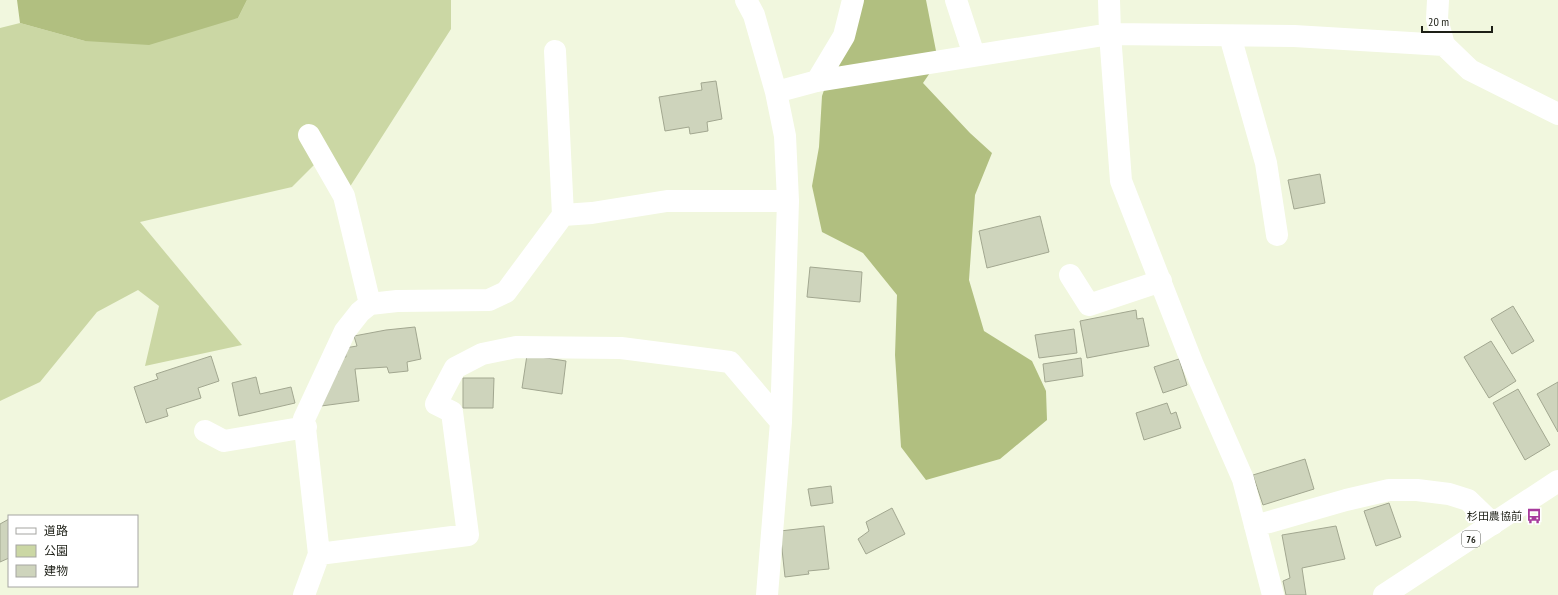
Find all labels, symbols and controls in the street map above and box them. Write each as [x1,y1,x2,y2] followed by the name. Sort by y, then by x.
[1422,8,1492,34] scale bar
[1428,14,1449,29] text: 20 m
[1525,507,1543,525] bus stop icon: 杉田農協前
[1467,509,1522,523] place label: 杉田農協前
[8,515,138,587] legend
[44,523,68,538] text: 道路
[1462,531,1480,547] road number: 76
[44,543,68,558] text: 公園
[44,563,68,578] text: 建物

